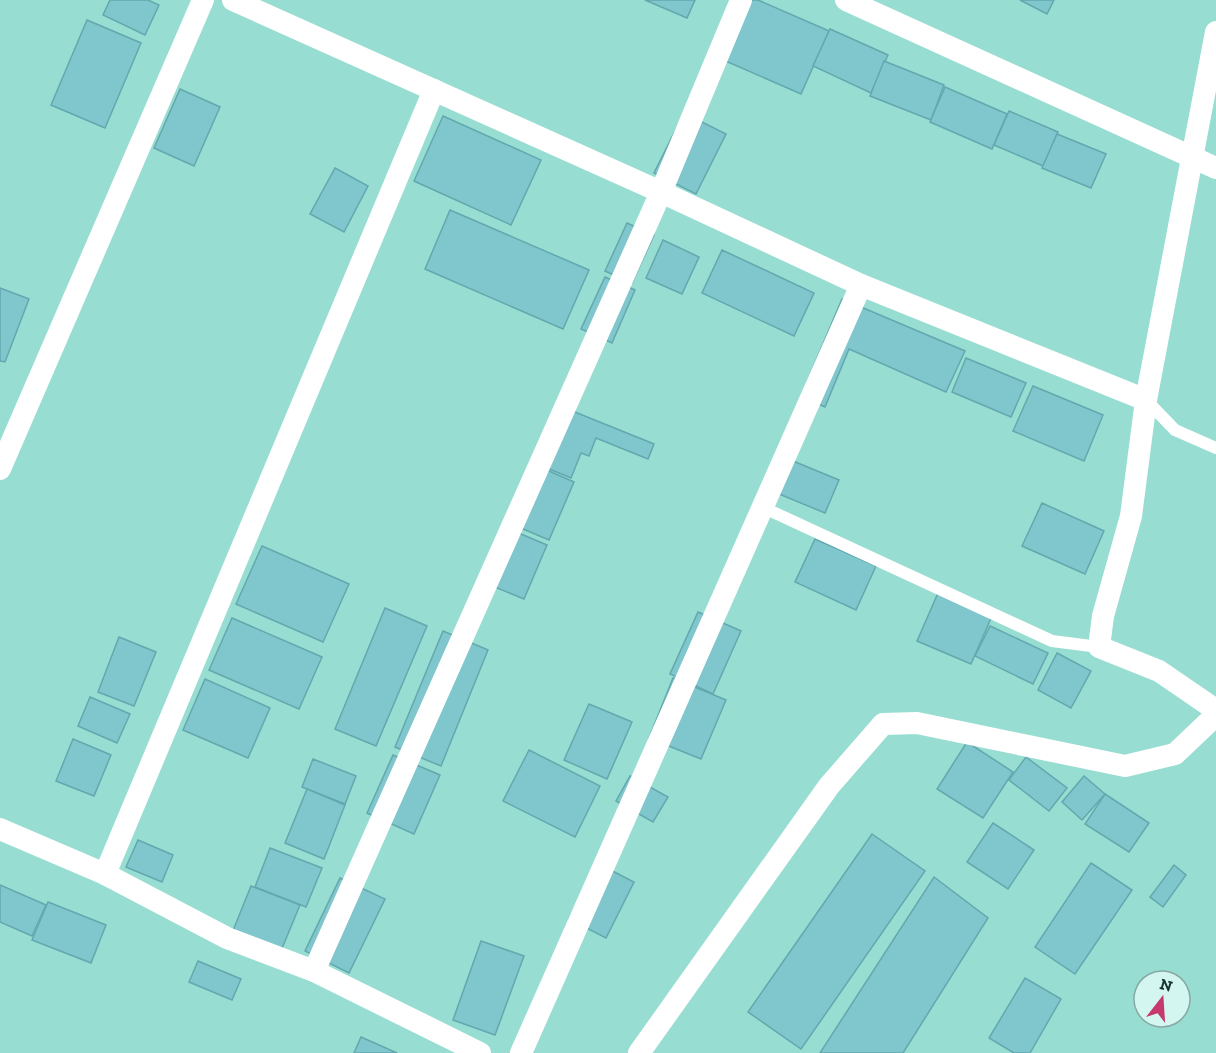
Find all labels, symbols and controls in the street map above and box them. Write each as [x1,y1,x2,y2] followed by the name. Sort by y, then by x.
[1132,969,1192,1029] north arrow
[1158,974,1175,996] text: N

